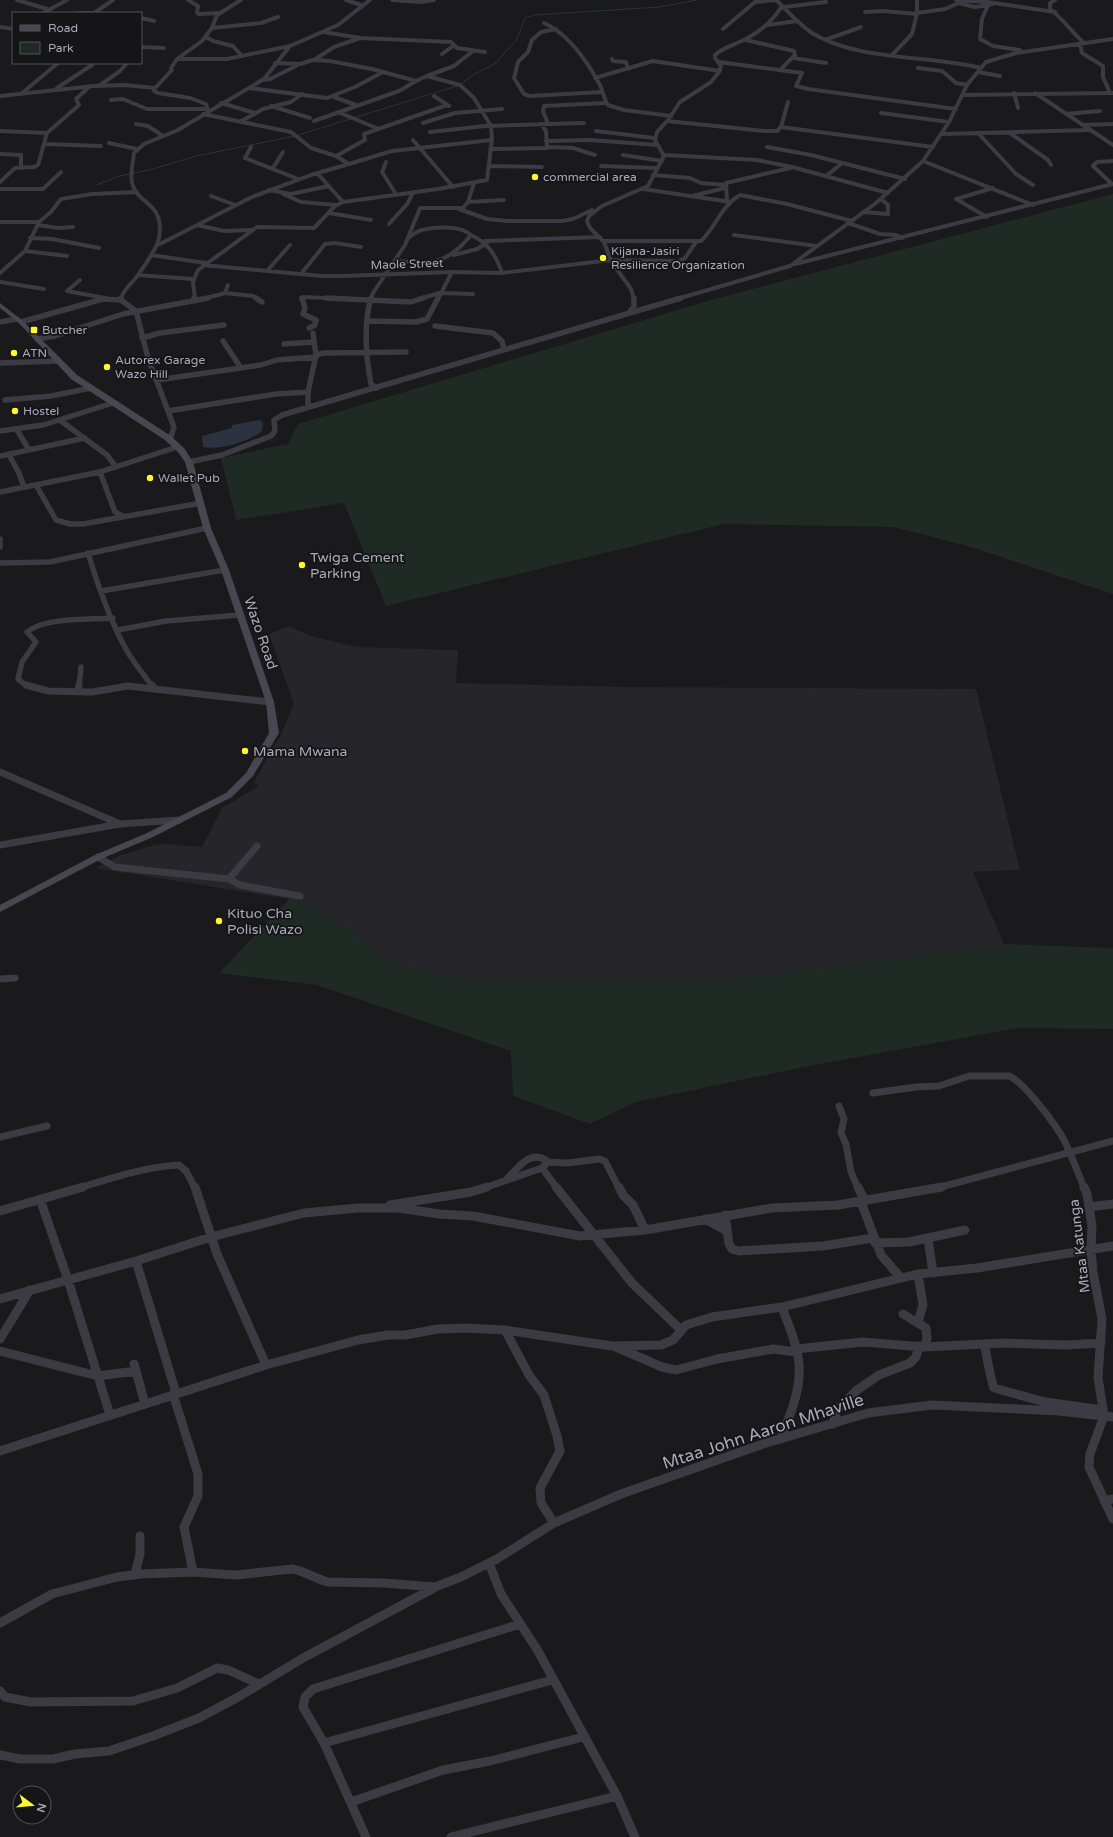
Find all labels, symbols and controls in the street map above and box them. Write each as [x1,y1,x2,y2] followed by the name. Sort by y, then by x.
[12,12,142,64] legend
[48,21,78,35] text: Road
[48,41,74,55] text: Park
[543,170,637,184] place label: commercial area
[530,172,540,182] marker: commercial area
[611,244,745,272] place label: Kijana-Jasiri Resilience Organization
[598,253,608,263] marker: Kijana-Jasiri Resilience Organization
[370,256,444,272] street label: Maole Street
[42,323,88,337] place label: Butcher
[29,325,39,335] marker: Butcher
[22,346,47,360] place label: ATN
[9,348,19,358] marker: ATN
[115,353,205,381] place label: Autorex Garage Wazo Hill
[102,362,112,372] marker: Autorex Garage Wazo Hill
[23,404,59,418] place label: Hostel
[10,406,20,416] marker: Hostel
[158,471,220,485] place label: Wallet Pub
[145,473,155,483] marker: Wallet Pub
[310,549,405,582] place label: Twiga Cement Parking
[297,560,307,570] marker: Twiga Cement Parking
[240,595,281,672] street label: Wazo Road
[253,743,347,760] place label: Mama Mwana
[240,746,250,756] marker: Mama Mwana
[227,905,303,938] place label: Kituo Cha Polisi Wazo
[214,916,224,926] marker: Kituo Cha Polisi Wazo
[1065,1198,1094,1294] street label: Mtaa Katunga
[660,1389,867,1474] street label: Mtaa John Aaron Mhaville
[12,1785,52,1825] north arrow
[34,1802,49,1814] text: N

